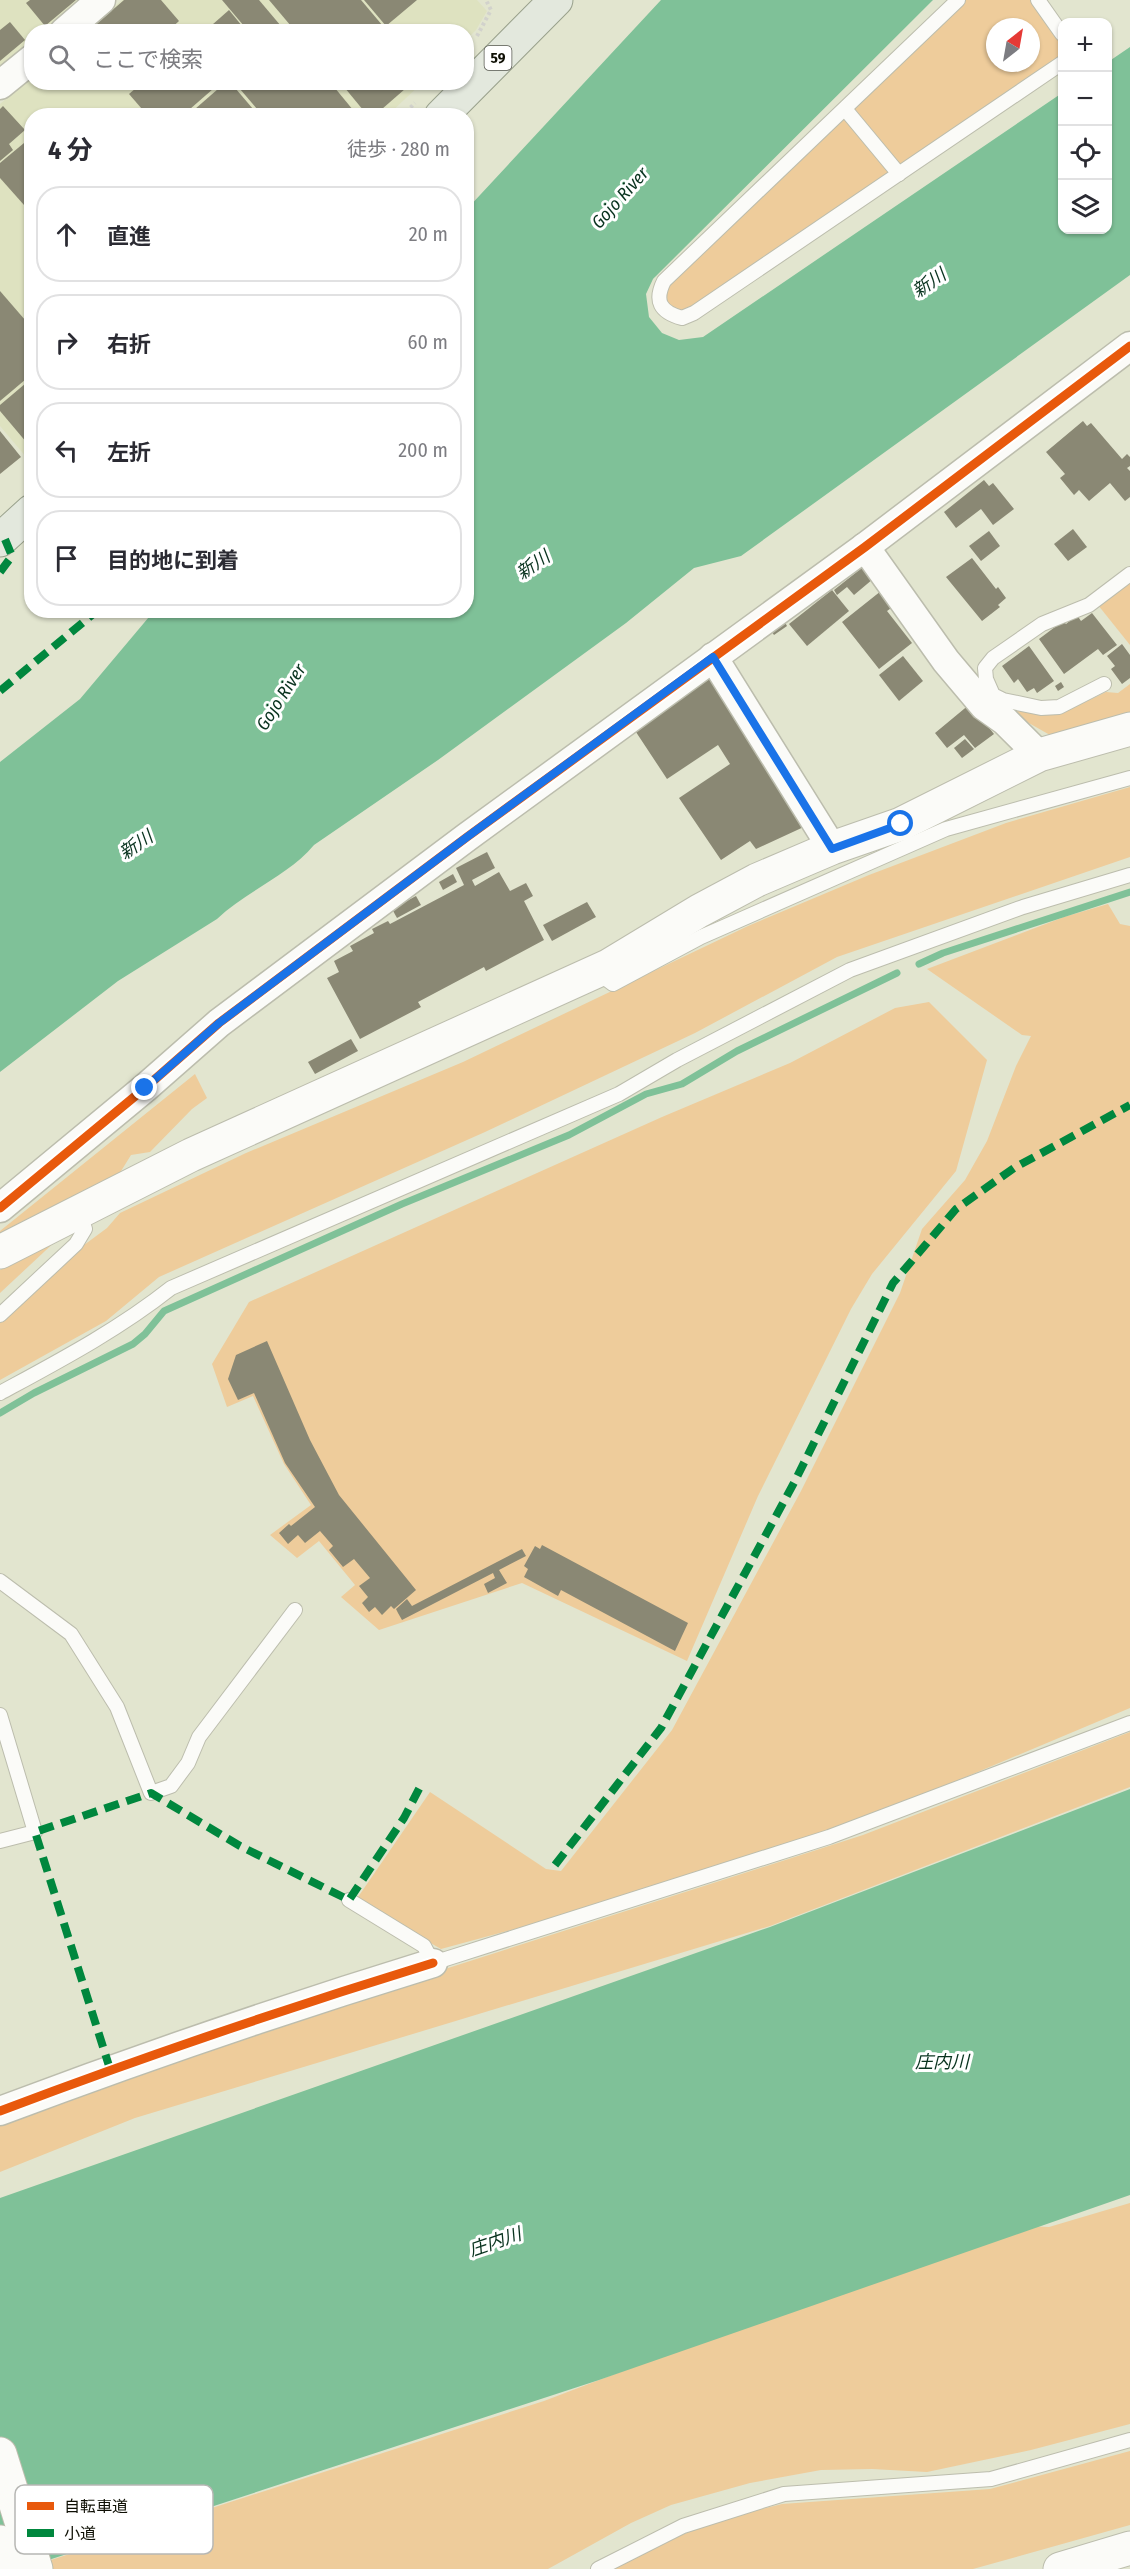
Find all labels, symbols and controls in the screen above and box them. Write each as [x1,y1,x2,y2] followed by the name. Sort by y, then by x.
[986,18,1040,72] north arrow
[1058,18,1112,234] map controls
[1058,18,1112,72] button: +
[24,24,474,90] search box
[45,41,78,74] icon: search
[93,46,203,73] text: ここで検索
[484,46,512,70] road number: 59
[1058,72,1112,126] button: −
[1058,126,1112,180] button: locate
[48,135,93,166] text: 4 分
[347,137,450,161] text: 徒歩 · 280 m
[587,162,654,233] water label: Gojo River
[1058,180,1112,234] button: layers
[50,218,83,251] icon: ahead
[409,222,448,246] text: 20 m
[107,223,151,250] text: 直進
[908,263,952,302] water label: 新川
[50,326,83,359] icon: right
[408,330,448,354] text: 60 m
[107,331,151,358] text: 右折
[50,434,83,467] icon: left
[398,438,448,462] text: 200 m
[107,439,151,466] text: 左折
[50,542,83,575] icon: arrive
[512,545,556,584] water label: 新川
[107,547,239,574] text: 目的地に到着
[251,659,311,734] water label: Gojo River
[887,810,913,836] route start
[115,825,159,864] water label: 新川
[131,1074,157,1100] route end
[915,2051,971,2073] water label: 庄内川
[466,2222,526,2261] water label: 庄内川
[15,2485,213,2554] legend
[64,2497,128,2516] text: 自転車道
[64,2524,96,2543] text: 小道

